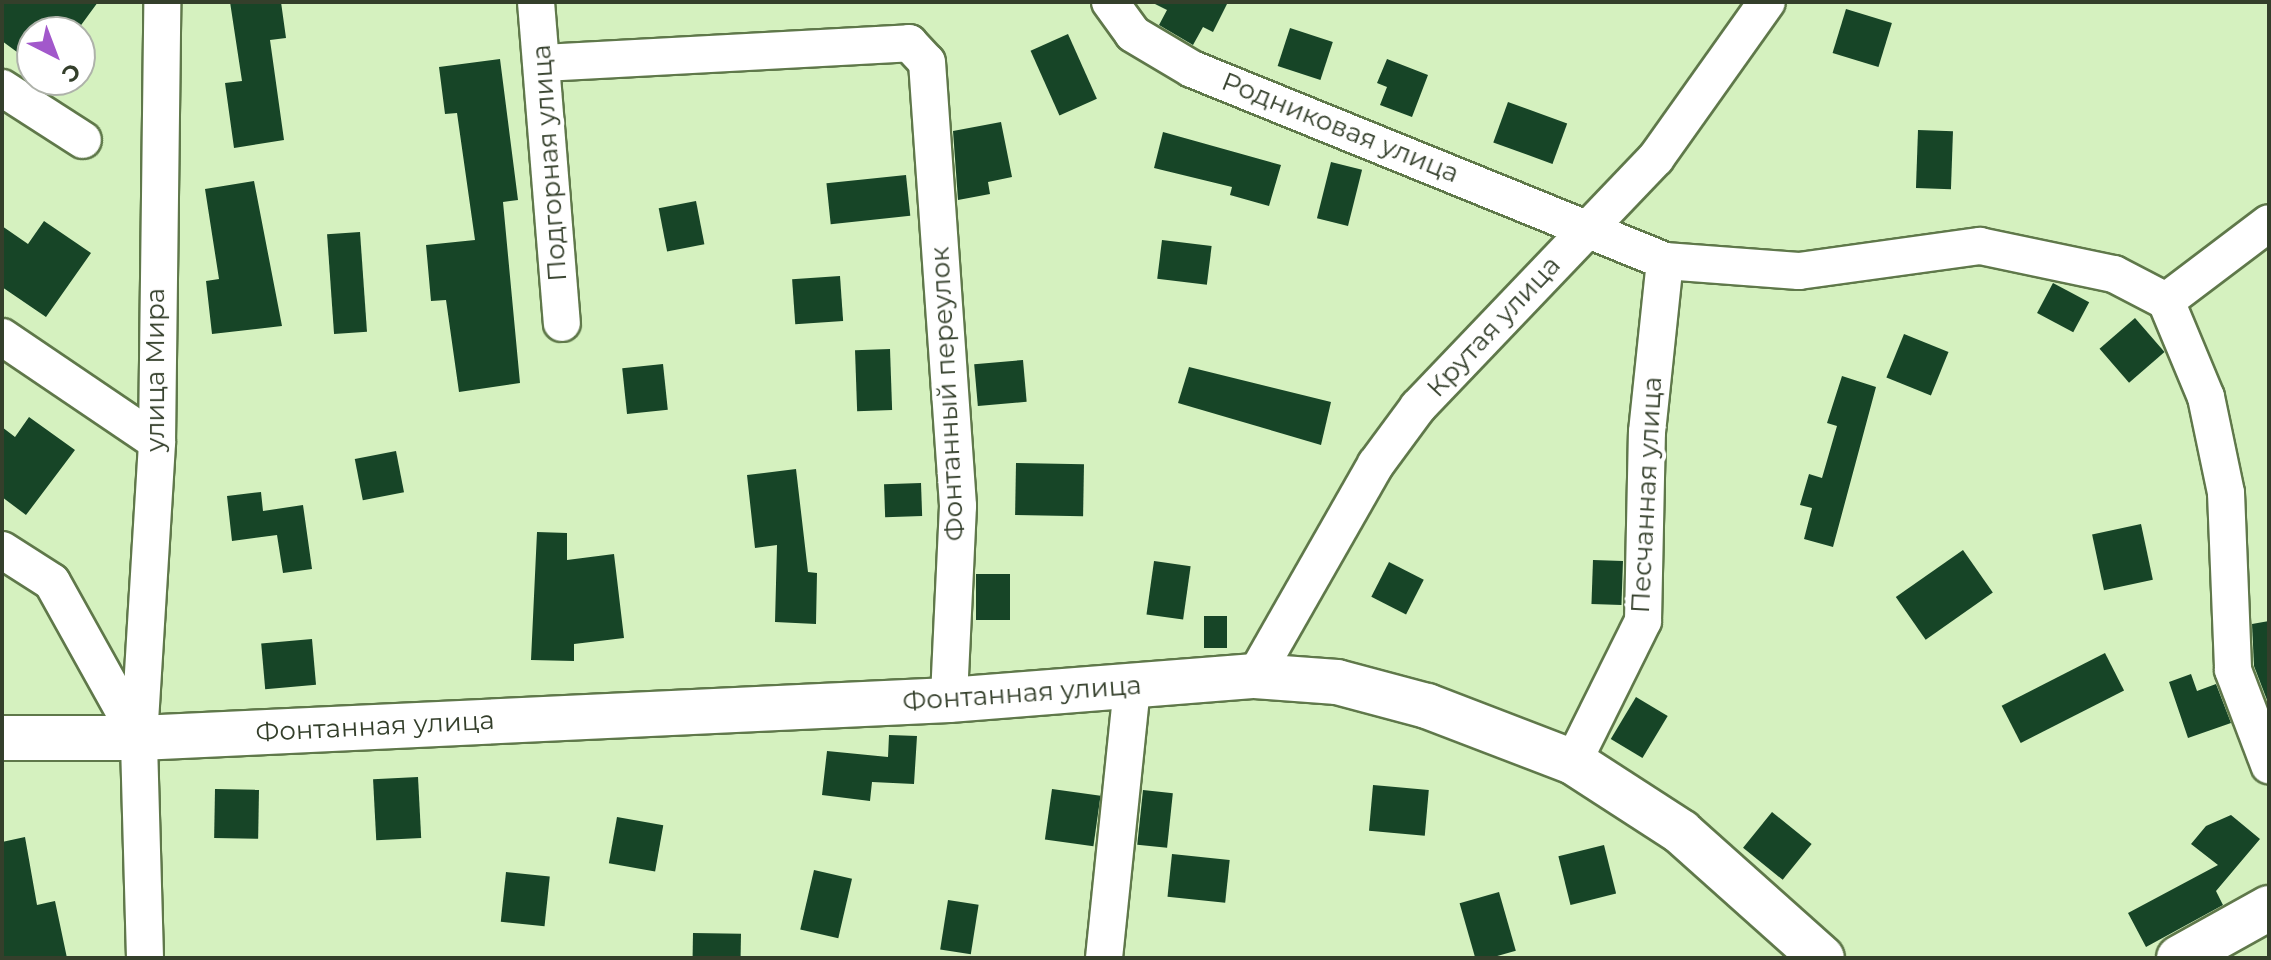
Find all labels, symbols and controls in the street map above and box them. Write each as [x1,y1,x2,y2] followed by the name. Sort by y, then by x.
[16,16,96,96] north arrow
[526,44,574,282] street label: Подгорная улица
[56,57,86,88] text: С
[1217,66,1463,190] street label: Родниковая улица
[925,246,971,542] street label: Фонтанный переулок
[1421,250,1567,404] street label: Крутая улица
[140,288,172,452] street label: улица Мира
[1625,376,1669,614] street label: Песчанная улица
[902,670,1142,718] street label: Фонтанная улица
[255,705,495,749] street label: Фонтанная улица

